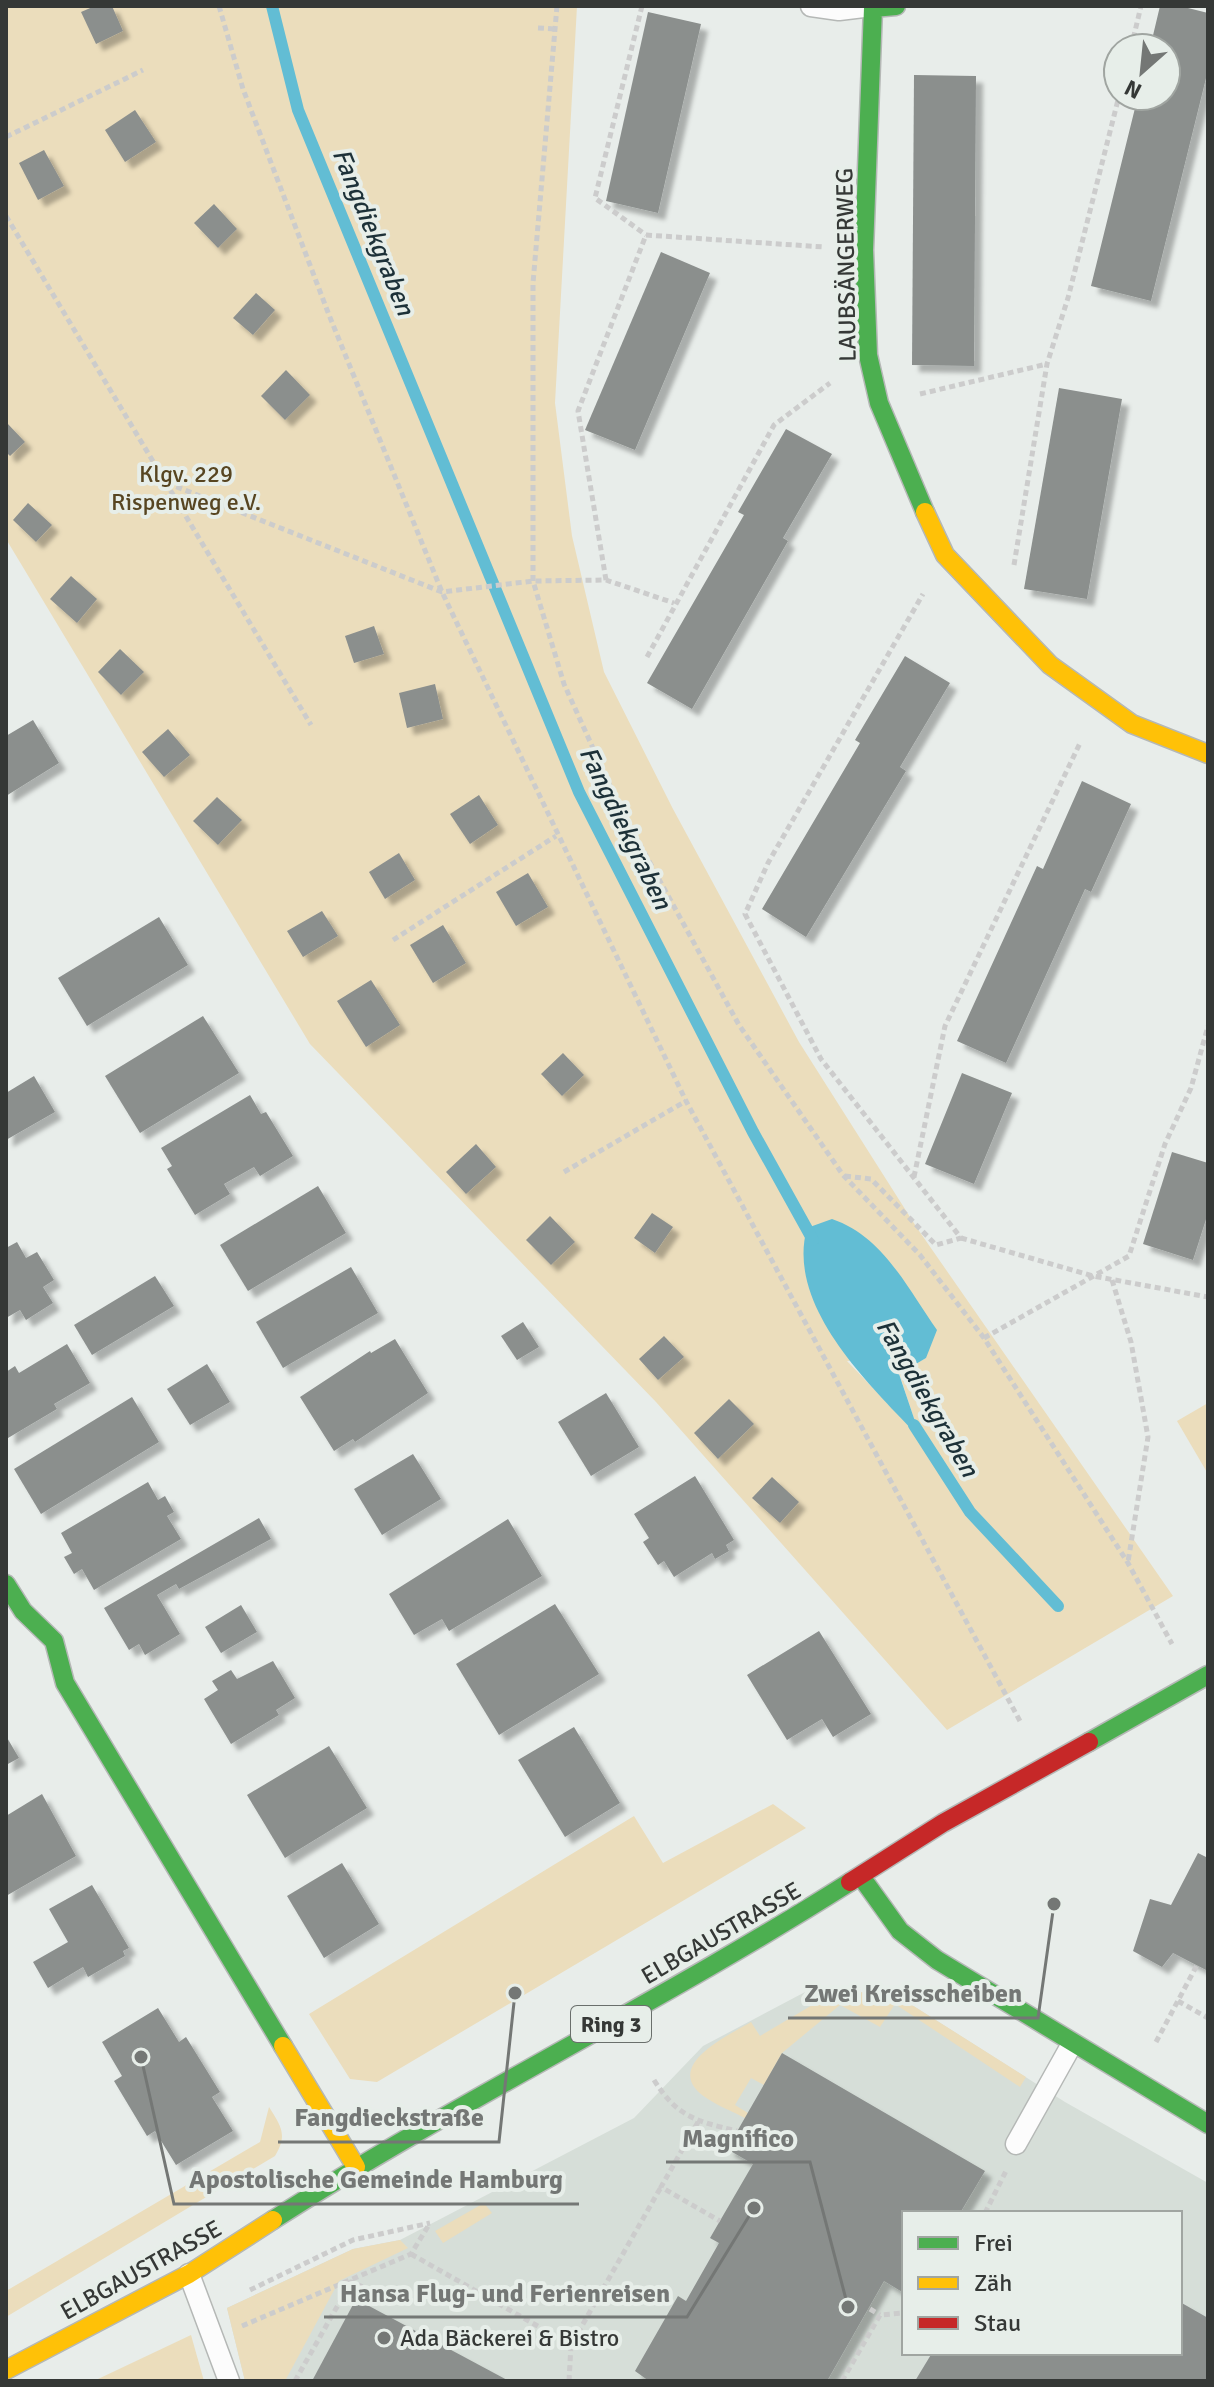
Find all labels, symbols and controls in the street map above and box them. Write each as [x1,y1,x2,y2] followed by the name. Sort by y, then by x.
[1102,32,1182,112] north arrow
[1120,74,1146,105] text: N
[325,144,421,321] water label: Fangdiekgraben
[829,168,863,362] street label: LAUBSÄNGERWEG
[111,459,261,517] park label: Klgv. 229 Rispenweg e.V.
[572,741,679,915] water label: Fangdiekgraben
[869,1313,986,1484] water label: Fangdiekgraben
[636,1875,806,1991] street label: ELBGAUSTRASSE
[788,1968,1038,2018] callout: Zwei Kreisscheiben
[804,1978,1022,2010] text: Zwei Kreisscheiben
[571,2006,651,2042] road number: Ring 3
[278,2092,499,2142] callout: Fangdieckstraße
[294,2102,484,2134] text: Fangdieckstraße
[666,2112,810,2162] callout: Magnifico
[682,2123,794,2155] text: Magnifico
[174,2154,579,2204] callout: Apostolische Gemeinde Hamburg
[189,2164,563,2196] text: Apostolische Gemeinde Hamburg
[902,2211,1182,2355] legend
[55,2213,227,2327] street label: ELBGAUSTRASSE
[974,2228,1013,2258] text: Frei
[324,2267,687,2317] callout: Hansa Flug- und Ferienreisen
[974,2268,1012,2298] text: Zäh
[340,2278,670,2310] text: Hansa Flug- und Ferienreisen
[974,2308,1021,2338] text: Stau
[400,2323,619,2353] place label: Ada Bäckerei & Bistro
[375,2329,393,2347] marker: Ada Bäckerei & Bistro

